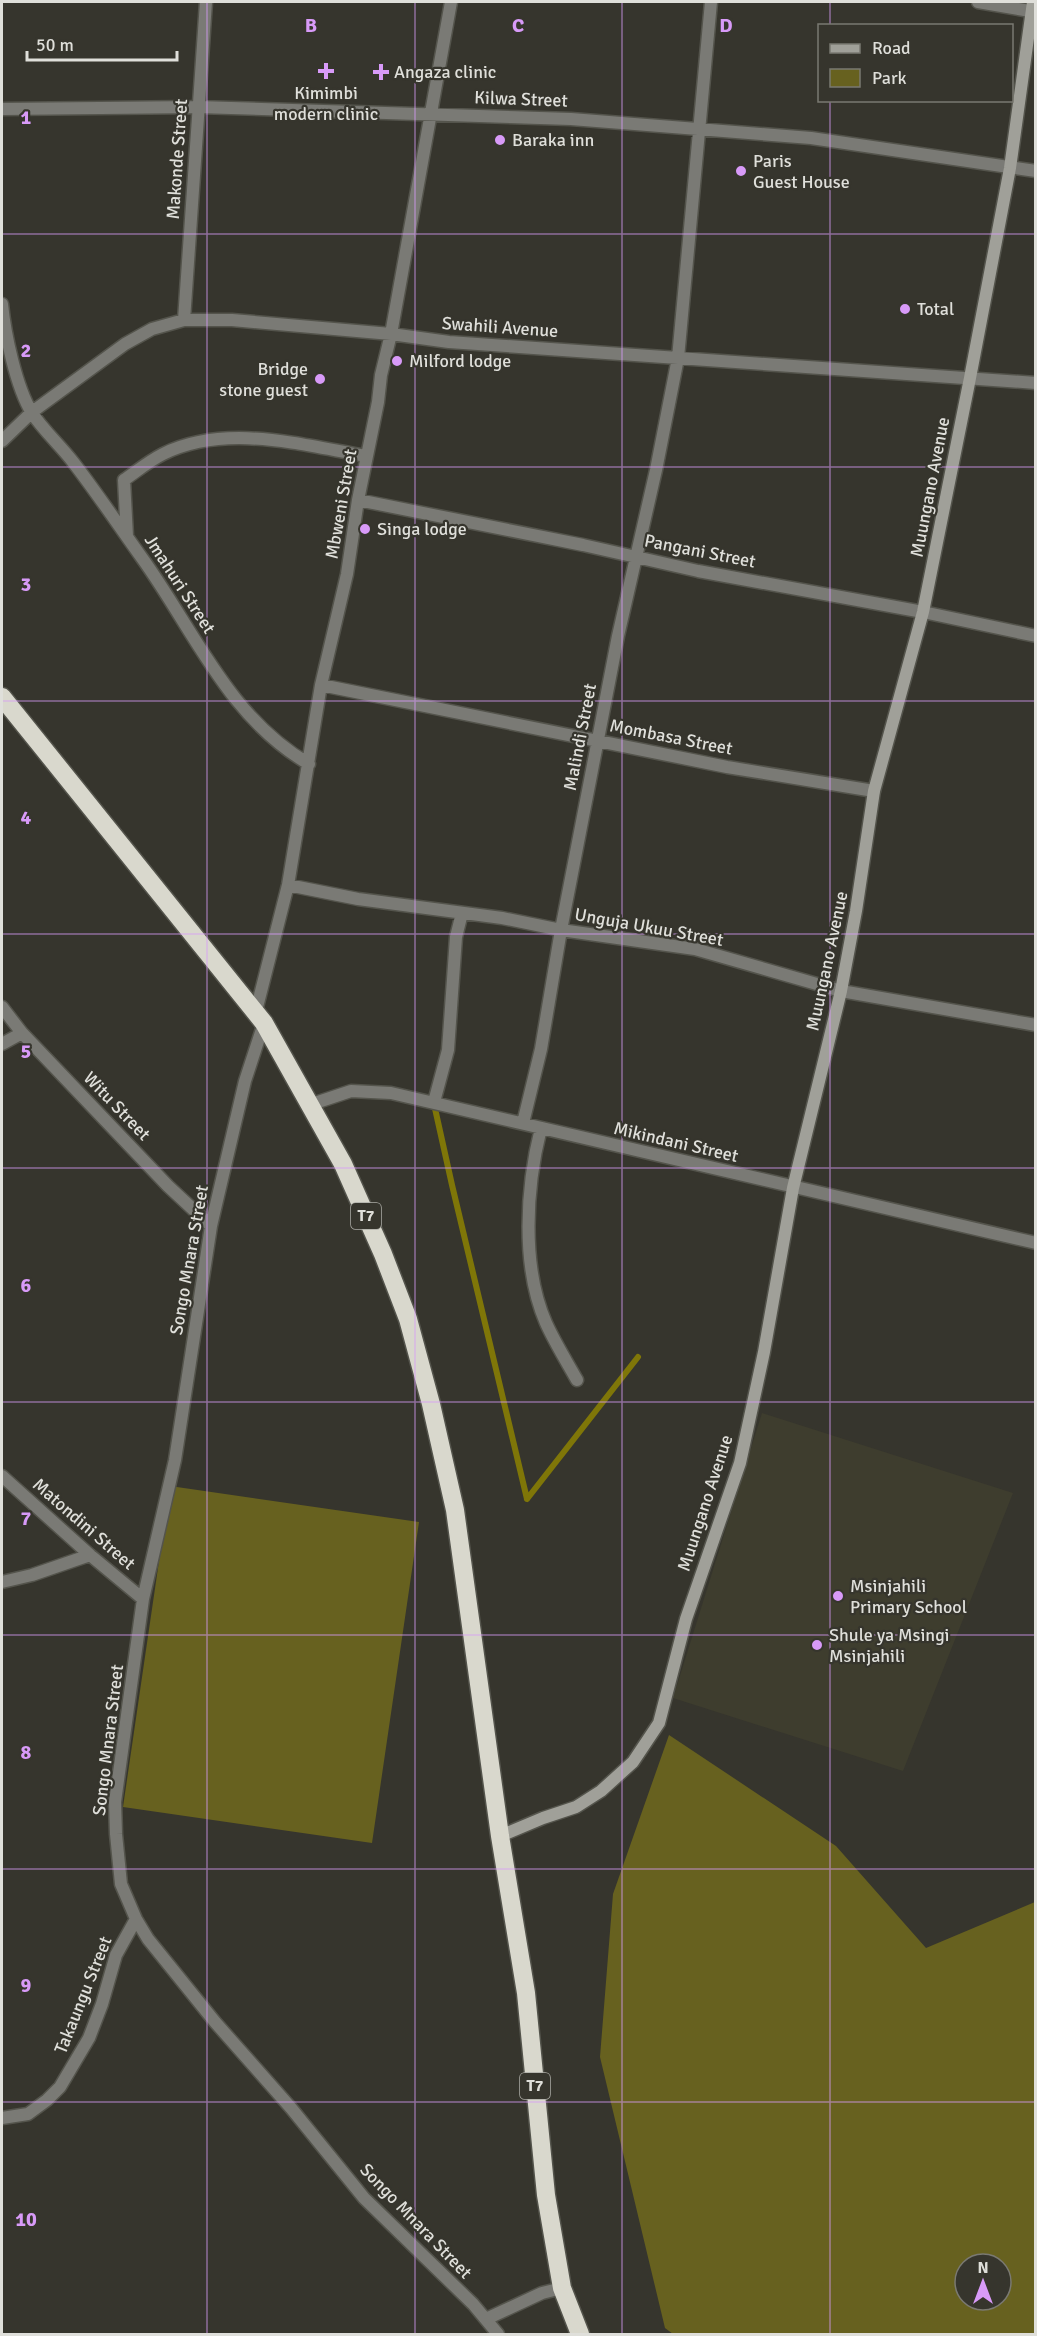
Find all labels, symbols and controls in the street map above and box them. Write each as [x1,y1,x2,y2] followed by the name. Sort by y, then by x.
[305,13,317,38] text: B
[512,13,524,38] text: C
[719,13,733,38] text: D
[27,24,177,62] scale bar
[818,24,1013,102] legend
[36,34,74,56] text: 50 m
[872,37,911,59] text: Road
[394,61,496,83] place label: Angaza clinic
[317,62,335,80] marker: Kimimbi modern clinic
[372,63,390,81] marker: Angaza clinic
[872,67,907,89] text: Park
[274,82,378,125] place label: Kimimbi modern clinic
[474,86,568,112] street label: Kilwa Street
[162,98,192,220] street label: Makonde Street
[21,105,32,130] text: 1
[512,129,594,151] place label: Baraka inn
[493,133,507,147] marker: Baraka inn
[753,150,850,193] place label: Paris Guest House
[734,164,748,178] marker: Paris Guest House
[917,298,954,320] place label: Total
[898,302,912,316] marker: Total
[441,312,559,342] street label: Swahili Avenue
[21,338,31,363] text: 2
[409,350,511,372] place label: Milford lodge
[390,354,404,368] marker: Milford lodge
[219,358,308,401] place label: Bridge stone guest
[313,372,327,386] marker: Bridge stone guest
[906,415,954,559] street label: Muungano Avenue
[320,447,362,561] street label: Mbweni Street
[377,518,467,540] place label: Singa lodge
[358,522,372,536] marker: Singa lodge
[642,529,758,573] street label: Pangani Street
[140,530,220,638] street label: Jmahuri Street
[21,572,31,597] text: 3
[559,682,601,792] street label: Malindi Street
[608,714,734,760] street label: Mombasa Street
[21,805,32,830] text: 4
[801,889,853,1033] street label: Muungano Avenue
[573,903,725,951] street label: Unguja Ukuu Street
[21,1039,31,1064] text: 5
[79,1067,155,1145] street label: Witu Street
[612,1117,740,1167] street label: Mikindani Street
[165,1183,213,1337] street label: Songo Mnara Street
[351,1203,381,1229] road number: T7
[21,1273,32,1298] text: 6
[673,1432,737,1574] street label: Muungano Avenue
[28,1473,140,1575] street label: Matondini Street
[21,1506,32,1531] text: 7
[850,1575,967,1618] place label: Msinjahili Primary School
[831,1589,845,1603] marker: Msinjahili Primary School
[829,1624,949,1667] place label: Shule ya Msingi Msinjahili
[810,1638,824,1652] marker: Shule ya Msingi Msinjahili
[88,1663,128,1817] street label: Songo Mnara Street
[21,1740,32,1765] text: 8
[49,1933,117,2057] street label: Takaungu Street
[21,1973,32,1998] text: 9
[520,2073,550,2099] road number: T7
[355,2159,477,2283] street label: Songo Mnara Street
[15,2207,37,2232] text: 10
[953,2252,1013,2312] north arrow
[977,2258,989,2278] text: N

